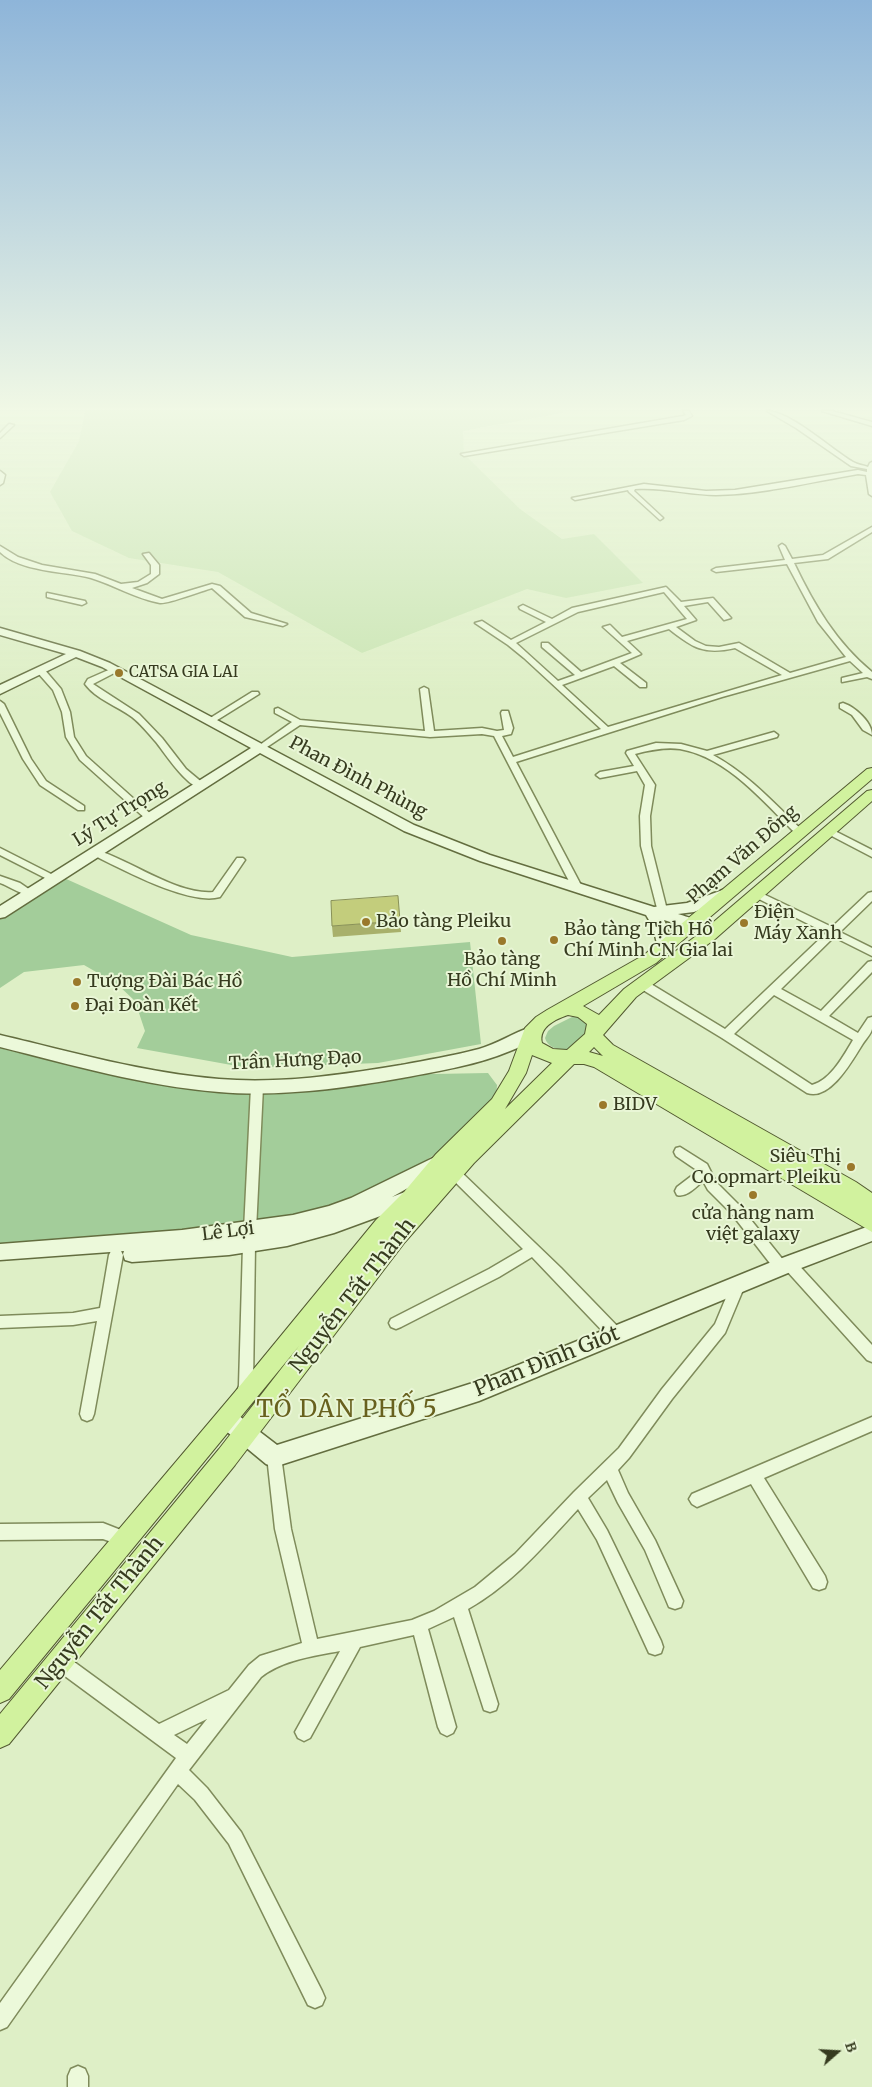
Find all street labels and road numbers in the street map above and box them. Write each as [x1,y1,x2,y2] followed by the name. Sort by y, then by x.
[285,733,431,823] street label: Phan Đình Phùng
[69,777,171,851] street label: Lý Tự Trọng
[683,801,803,909] street label: Phạm Văn Đồng
[228,1047,362,1075] street label: Trần Hưng Đạo
[285,1214,421,1378] street label: Nguyễn Tất Thành
[200,1218,256,1246] street label: Lê Lợi
[471,1321,623,1403] street label: Phan Đình Giót
[31,1531,169,1695] street label: Nguyễn Tất Thành

